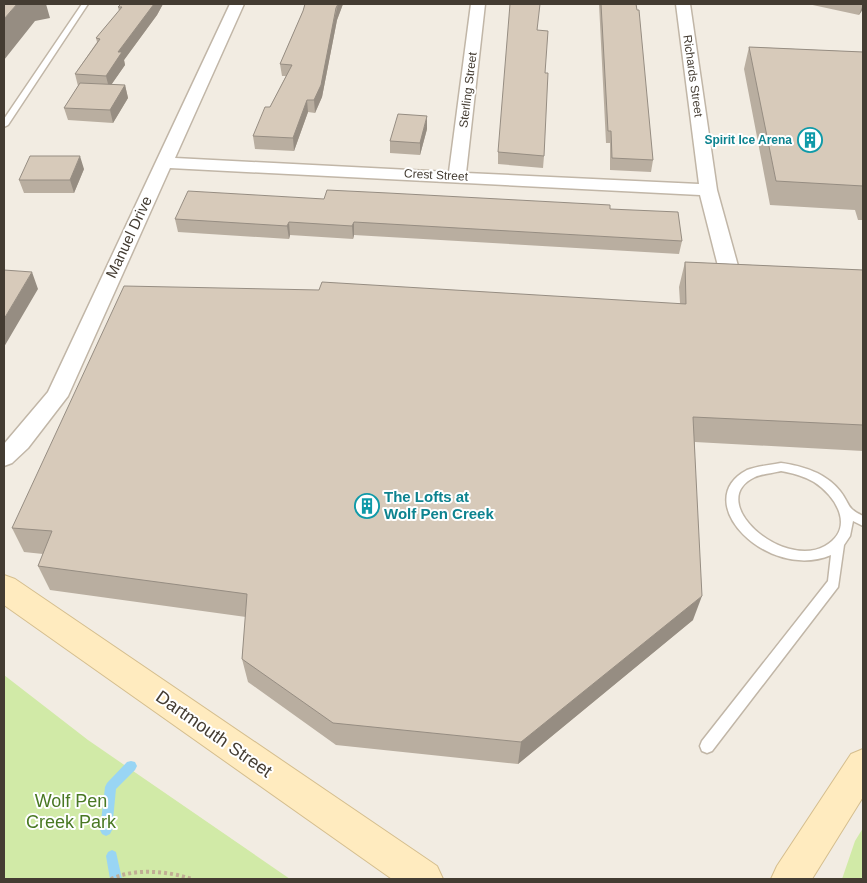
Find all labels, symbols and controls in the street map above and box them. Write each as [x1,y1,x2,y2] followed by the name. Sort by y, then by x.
[680,34,706,119] street label: Richards Street
[456,51,480,129] street label: Sterling Street
[797,127,823,153] building icon: Spirit Ice Arena
[704,133,792,147] place label: Spirit Ice Arena
[404,166,469,184] street label: Crest Street
[102,193,155,280] street label: Manuel Drive
[384,488,494,522] place label: The Lofts at Wolf Pen Creek
[354,493,380,519] building icon: The Lofts at Wolf Pen Creek
[152,687,276,781] street label: Dartmouth Street
[26,791,117,832] park label: Wolf Pen Creek Park

